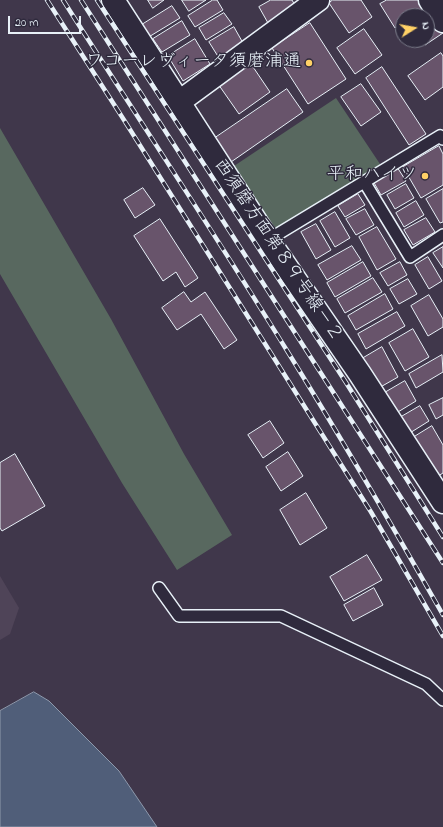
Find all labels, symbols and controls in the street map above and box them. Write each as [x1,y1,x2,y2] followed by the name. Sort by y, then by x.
[10,8,83,34] scale bar
[395,8,435,48] north arrow
[15,14,38,32] text: 20 m
[417,21,434,31] text: N
[85,52,301,74] place label: ワコーレヴィータ須磨浦通
[304,58,314,68] marker: ワコーレヴィータ須磨浦通
[208,155,346,347] street label: 西須磨方面第８９号線－２
[327,165,417,187] place label: 平和ハイツ
[420,171,430,181] marker: 平和ハイツ

